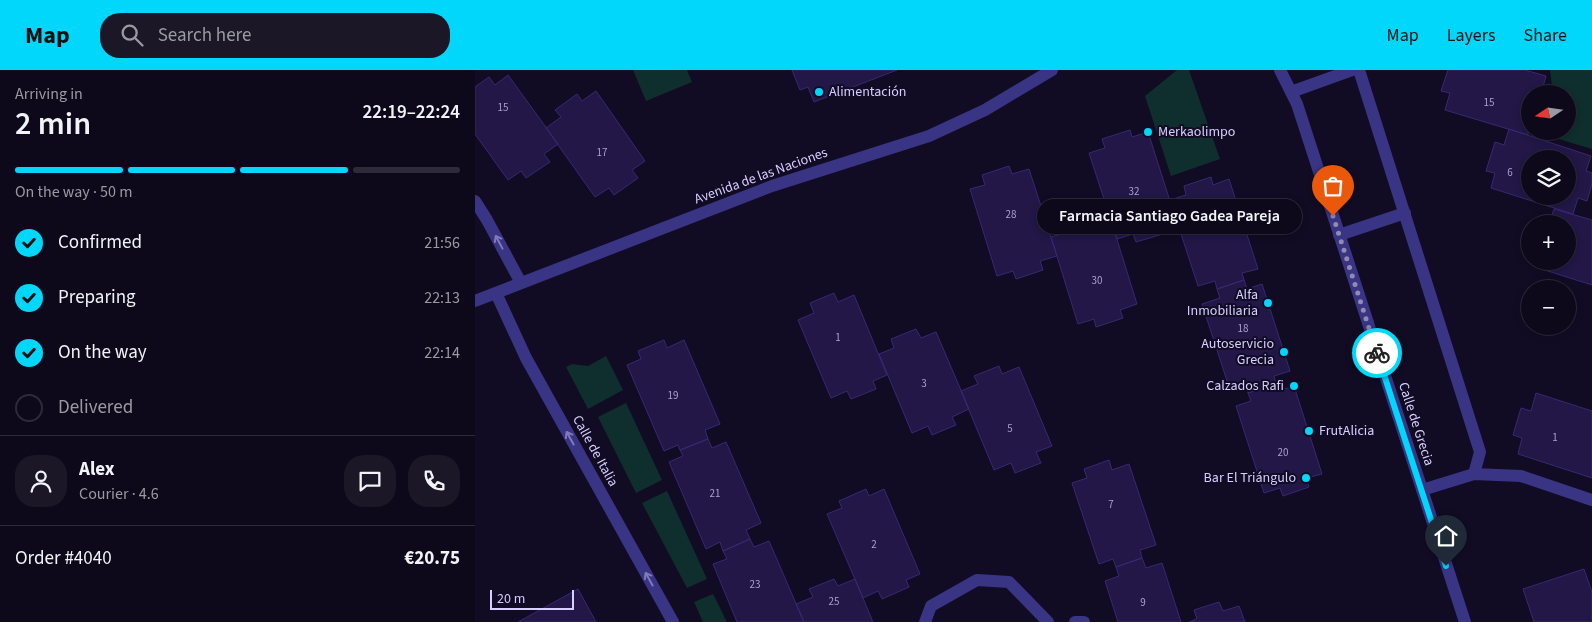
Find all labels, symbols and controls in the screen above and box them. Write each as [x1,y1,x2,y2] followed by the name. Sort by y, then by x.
[100,13,450,58] search box
[25,18,70,53] text: Map
[118,21,146,49] icon: search
[158,22,251,49] text: Search here
[1387,23,1419,48] text: Map
[1447,23,1496,48] text: Layers
[1524,23,1567,48] text: Share
[829,82,906,102] place label: Alimentación
[15,83,83,105] text: Arriving in
[1521,85,1576,140] north arrow
[1521,85,1576,335] map controls
[813,86,825,98] marker: Alimentación
[1484,95,1494,110] house number: 15
[362,99,460,126] text: 22:19–22:24
[498,100,508,115] house number: 15
[15,101,91,147] text: 2 min
[1158,122,1235,142] place label: Merkaolimpo
[1142,126,1154,138] marker: Merkaolimpo
[692,143,831,209] street label: Avenida de las Naciones
[597,145,607,160] house number: 17
[1521,150,1576,205] button: layers
[1312,165,1354,216] pin
[1507,165,1513,180] house number: 6
[1319,172,1347,200] icon: bag
[15,181,132,203] text: On the way · 50 m
[1129,184,1139,199] house number: 32
[1038,198,1303,234] callout: Farmacia Santiago Gadea Pareja
[1059,205,1280,227] text: Farmacia Santiago Gadea Pareja
[1006,207,1017,222] house number: 28
[1521,215,1576,270] button: +
[15,229,43,257] icon: check
[58,229,142,256] text: Confirmed
[424,232,460,254] text: 21:56
[494,234,504,249] one-way arrow
[1092,273,1102,288] house number: 30
[1521,280,1576,335] button: −
[15,284,43,312] icon: check
[58,284,136,311] text: Preparing
[1187,285,1258,321] place label: Alfa Inmobiliaria
[424,287,460,309] text: 22:13
[1262,297,1274,309] marker: Alfa Inmobiliaria
[1238,321,1249,336] house number: 18
[1352,328,1402,378] courier
[835,330,841,345] house number: 1
[1201,334,1274,370] place label: Autoservicio Grecia
[15,339,43,367] icon: check
[58,339,147,366] text: On the way
[1363,339,1391,367] icon: bike
[424,342,460,364] text: 22:14
[1278,346,1290,358] marker: Autoservicio Grecia
[921,376,927,391] house number: 3
[1206,376,1284,396] place label: Calzados Rafi
[1288,380,1300,392] marker: Calzados Rafi
[1393,380,1439,468] street label: Calle de Grecia
[668,388,678,403] house number: 19
[58,394,133,421] text: Delivered
[567,412,623,490] street label: Calle de Italia
[1007,421,1013,436] house number: 5
[1319,421,1374,441] place label: FrutAlicia
[1303,425,1315,437] marker: FrutAlicia
[1552,430,1558,445] house number: 1
[564,431,574,445] one-way arrow
[1278,445,1288,460] house number: 20
[15,455,67,507] button: person
[344,455,396,507] button: chat
[408,455,460,507] button: phone
[79,456,115,483] text: Alex
[1204,468,1296,488] place label: Bar El Triángulo
[1300,472,1312,484] marker: Bar El Triángulo
[79,483,159,505] text: Courier · 4.6
[710,486,720,501] house number: 21
[1108,497,1114,512] house number: 7
[1425,515,1467,566] pin
[1432,522,1460,550] icon: home
[871,537,877,552] house number: 2
[15,545,112,572] text: Order #4040
[404,545,460,572] text: €20.75
[644,572,654,587] one-way arrow
[750,577,760,592] house number: 23
[490,587,574,610] scale bar
[497,589,525,609] text: 20 m
[829,594,839,609] house number: 25
[1140,595,1146,610] house number: 9

